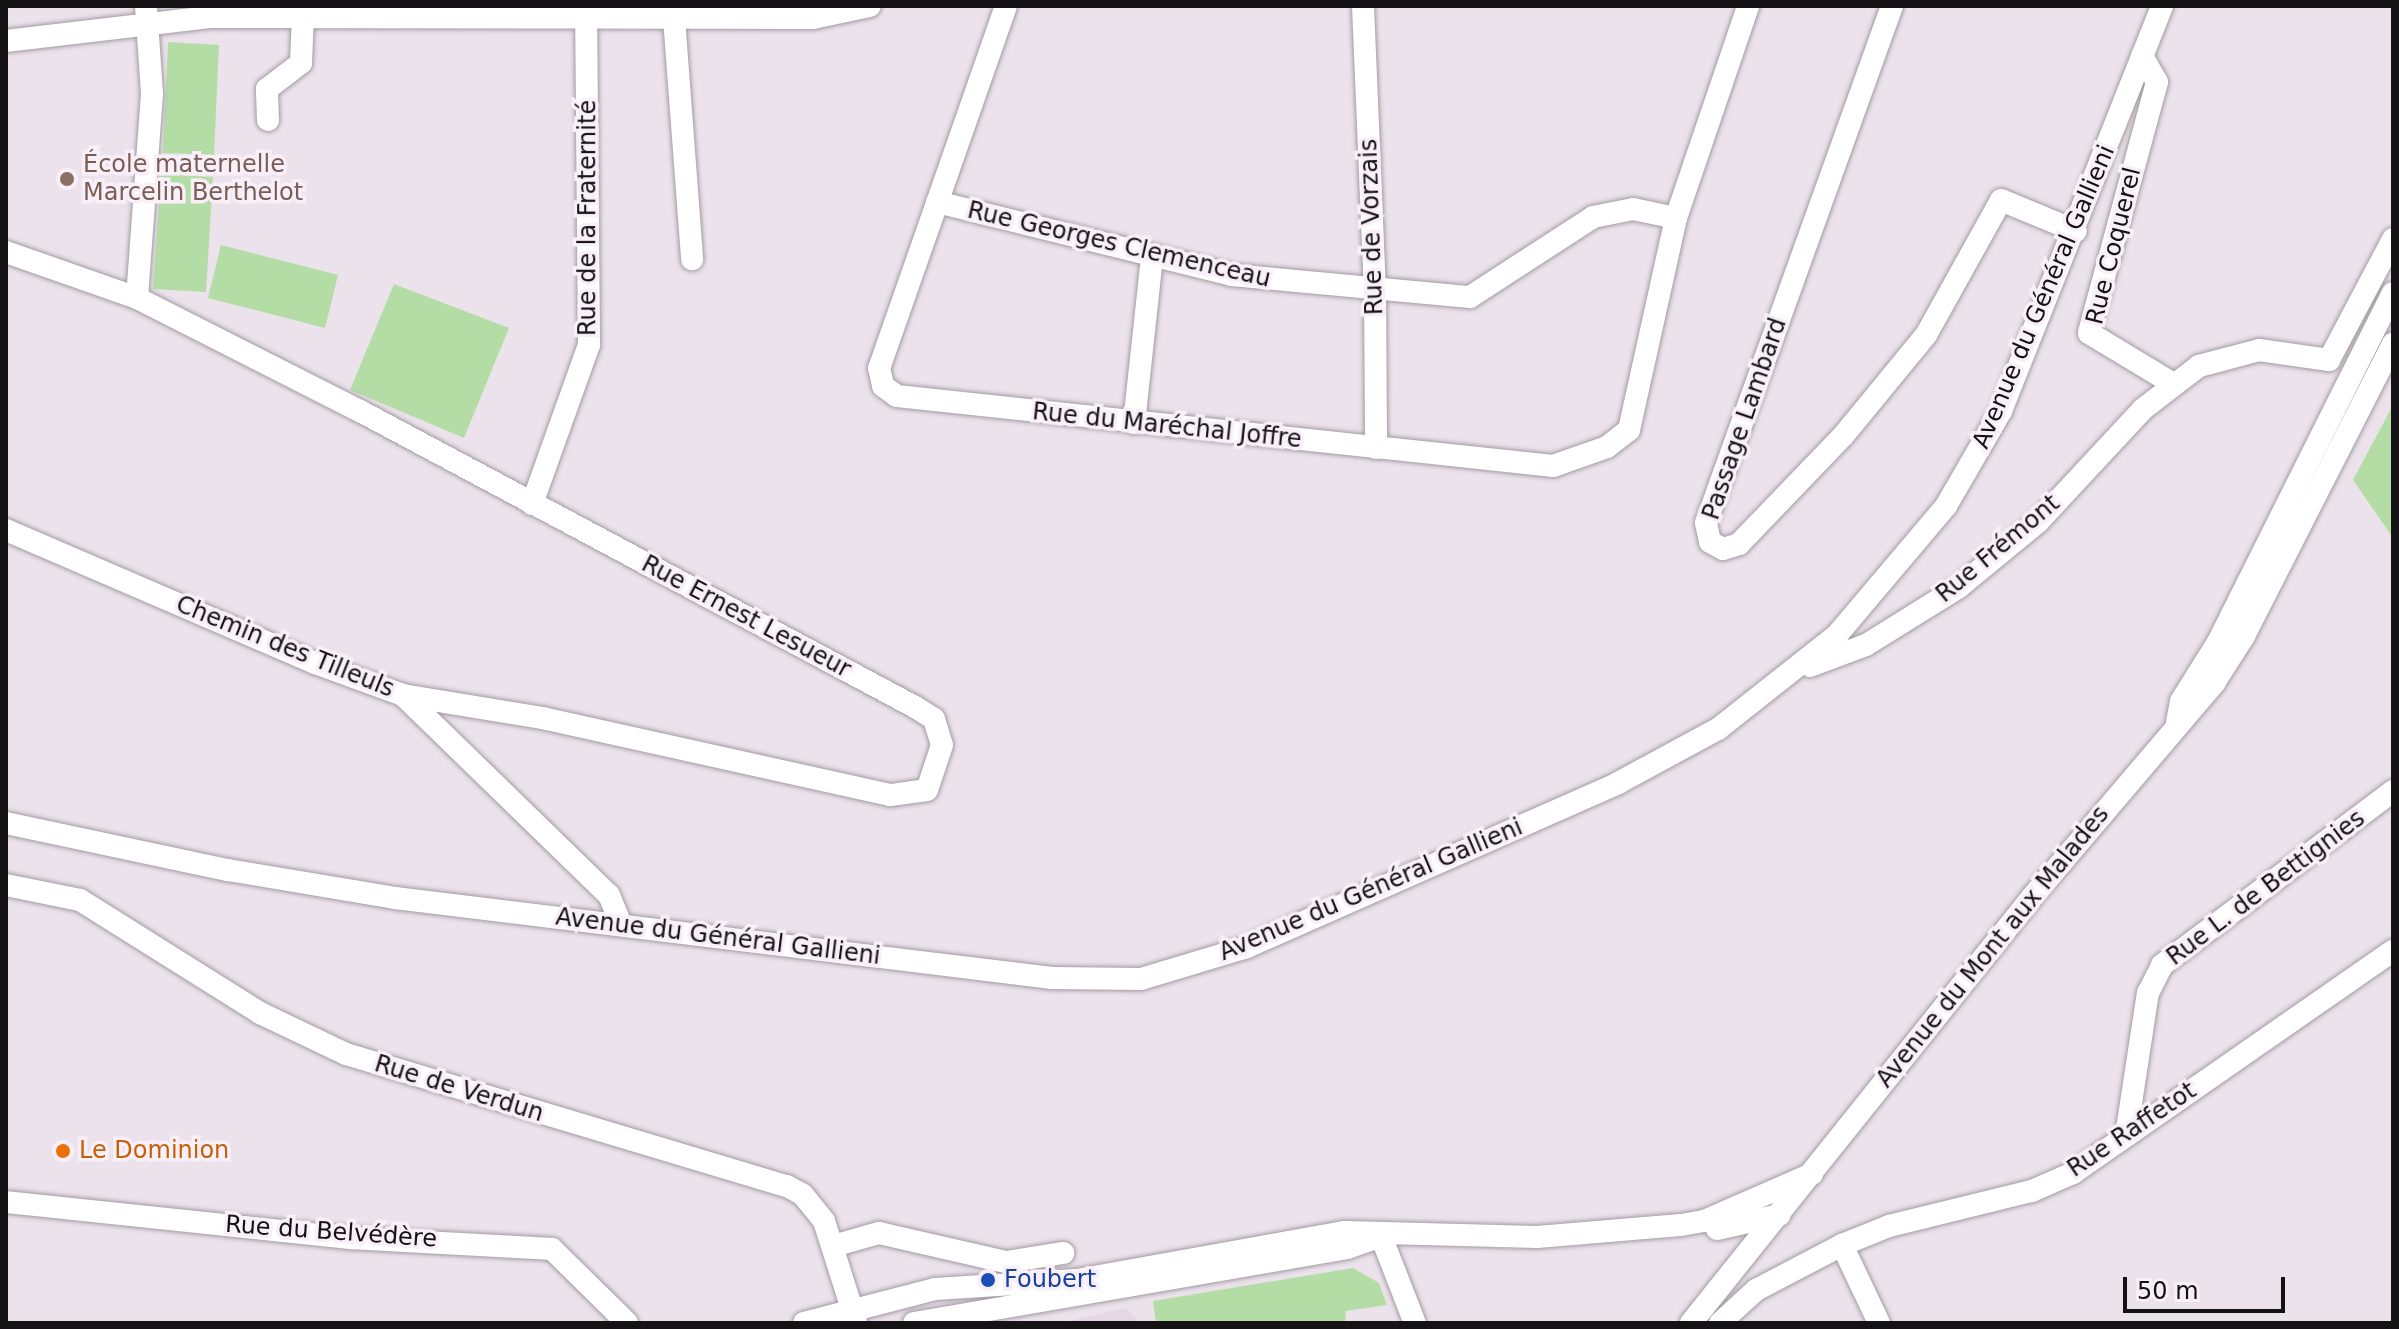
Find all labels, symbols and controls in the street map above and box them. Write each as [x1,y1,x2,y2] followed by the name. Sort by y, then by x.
[574,100,602,336] street label: Rue de la Fraternité
[1355,138,1389,316] street label: Rue de Vorzais
[1967,141,2121,453] street label: Avenue du Général Gallieni
[83,151,303,207] place label: École maternelle Marcelin Berthelot
[2081,165,2147,327] street label: Rue Coquerel
[58,170,76,188] marker: École maternelle Marcelin Berthelot
[965,196,1273,294] street label: Rue Georges Clemenceau
[1697,314,1793,524] street label: Passage Lambard
[1031,398,1303,454] street label: Rue du Maréchal Joffre
[1931,489,2065,609] street label: Rue Frémont
[637,550,855,684] street label: Rue Ernest Lesueur
[172,590,398,704] street label: Chemin des Tilleuls
[1871,801,2115,1093] street label: Avenue du Mont aux Malades
[2161,804,2371,972] street label: Rue L. de Bettignies
[1215,813,1527,967] street label: Avenue du Général Gallieni
[554,903,882,971] street label: Avenue du Général Gallieni
[371,1050,547,1128] street label: Rue de Verdun
[2062,1076,2202,1184] street label: Rue Raffetot
[79,1137,229,1165] place label: Le Dominion
[54,1142,72,1160] marker: Le Dominion
[224,1210,438,1254] street label: Rue du Belvédère
[2127,1261,2289,1311] scale bar
[1004,1266,1096,1294] place label: Foubert
[979,1271,997,1289] marker: Foubert
[2137,1277,2199,1305] text: 50 m

